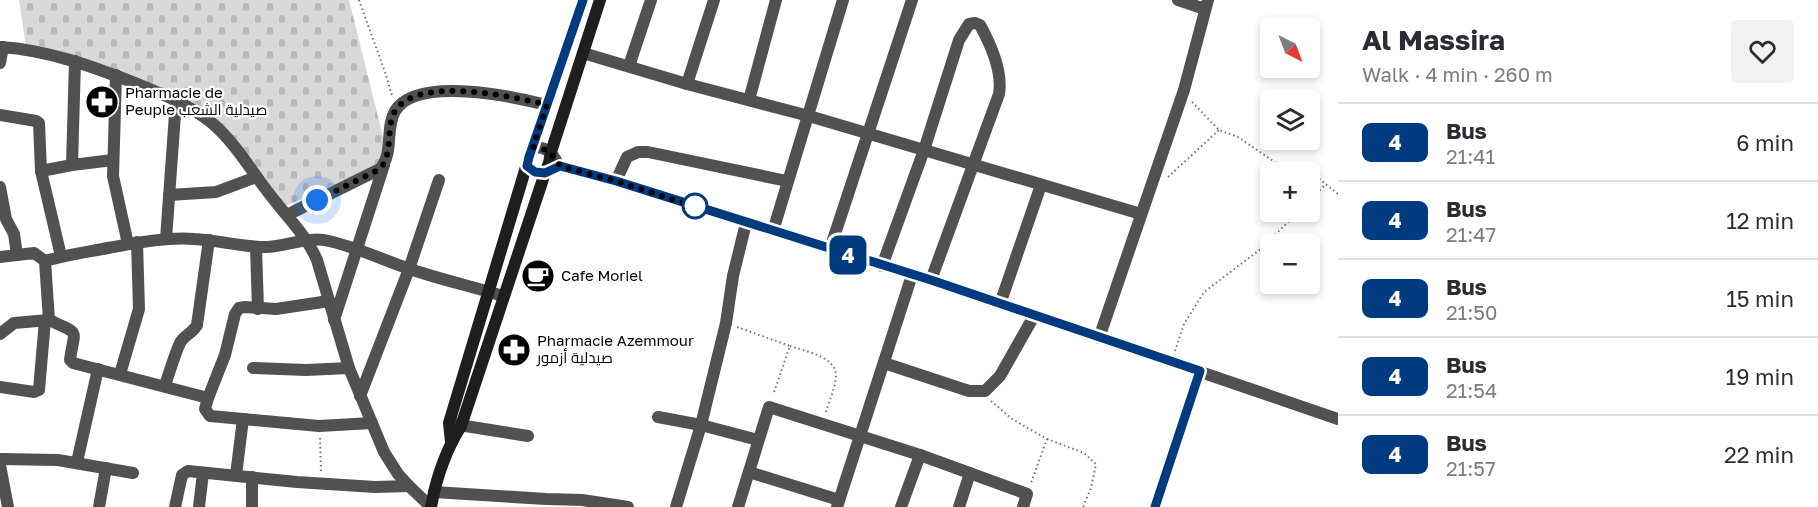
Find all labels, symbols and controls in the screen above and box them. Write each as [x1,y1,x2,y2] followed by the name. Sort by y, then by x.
[1260,18,1320,78] north arrow
[1260,18,1320,294] map controls
[1731,20,1794,83] button: heart
[1362,23,1505,56] text: Al Massira
[1362,62,1553,86] text: Walk · 4 min · 260 m
[125,83,267,118] place label: Pharmacie de Peuple صيدلية الشعب
[84,84,120,120] pharmacy icon: Pharmacie de Peuple صيدلية الشعب
[1260,90,1320,150] button: layers
[1446,117,1487,144] text: Bus
[1388,129,1402,155] text: 4
[1736,129,1794,156] text: 6 min
[1446,144,1495,168] text: 21:41
[1260,162,1320,222] button: +
[302,185,332,215] your location
[682,193,708,219] unlabelled marker
[1446,195,1487,222] text: Bus
[1388,207,1402,233] text: 4
[1726,207,1794,234] text: 12 min
[1446,222,1496,246] text: 21:47
[1260,234,1320,294] button: −
[828,236,868,274] line badge: 4
[841,242,855,268] text: 4
[520,258,556,294] cafe icon: Cafe Moriel
[561,266,643,284] place label: Cafe Moriel
[1446,273,1487,300] text: Bus
[1388,285,1402,311] text: 4
[1726,285,1794,312] text: 15 min
[1446,300,1497,324] text: 21:50
[536,331,694,367] place label: Pharmacie Azemmour صيدلية أزمور
[496,332,532,368] pharmacy icon: Pharmacie Azemmour صيدلية أزمور
[1446,351,1487,378] text: Bus
[1388,363,1402,389] text: 4
[1726,363,1794,390] text: 19 min
[1446,378,1497,402] text: 21:54
[1446,429,1487,456] text: Bus
[1388,441,1402,467] text: 4
[1724,441,1794,468] text: 22 min
[1446,456,1496,480] text: 21:57

